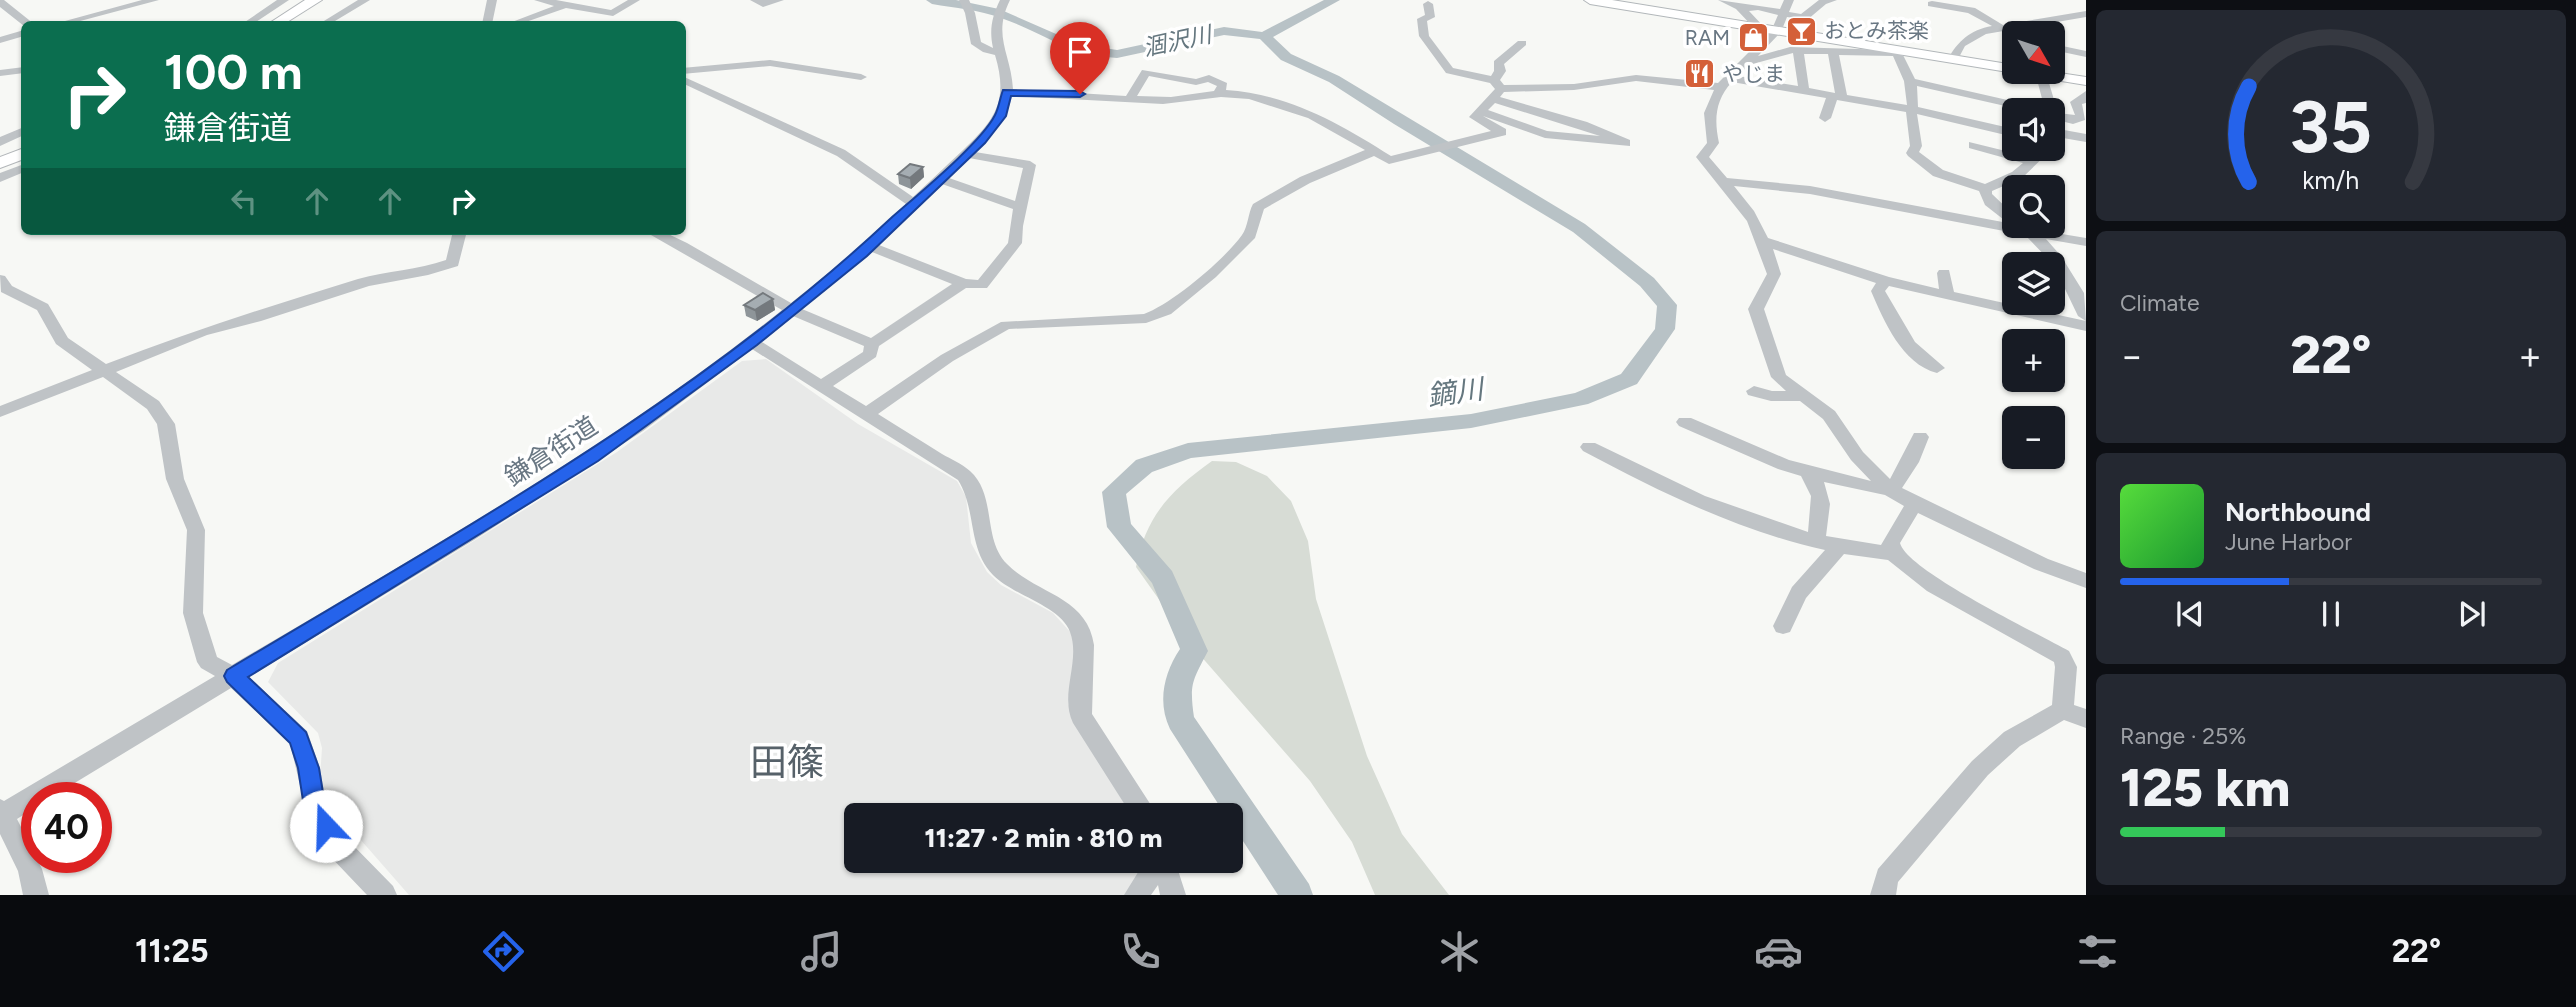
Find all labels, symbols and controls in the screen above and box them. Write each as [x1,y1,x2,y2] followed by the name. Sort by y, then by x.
[1784,14,1818,48] bar icon: おとみ茶楽
[1824,18,1929,43] place label: おとみ茶楽
[1140,20,1217,62] water label: 涸沢川
[1736,21,1770,55] shop icon: RAM
[2002,21,2065,84] north arrow
[2002,21,2065,469] map controls
[1050,22,1110,94] pin
[1685,25,1730,50] place label: RAM
[1061,33,1099,71] icon: arrive
[164,42,303,101] text: 100 m
[49,49,140,140] icon: right
[1682,57,1716,91] restaurant icon: やじま
[1722,61,1785,86] place label: やじま
[2290,83,2372,170] text: 35
[2002,98,2065,161] button: sound
[164,109,292,147] text: 鎌倉街道
[2302,164,2360,194] text: km/h
[2002,175,2065,238] button: search
[225,182,263,220] icon: left
[298,182,336,220] icon: ahead
[371,182,409,220] icon: ahead
[444,182,482,220] icon: right
[2002,252,2065,315] button: layers
[2120,289,2199,317] text: Climate
[2290,324,2372,386] text: 22°
[2002,329,2065,392] button: +
[2120,333,2144,379] text: −
[2518,333,2542,379] text: +
[1425,371,1488,413] water label: 鏑川
[2002,406,2065,469] button: −
[499,409,603,493] street label: 鎌倉街道
[2225,496,2371,528] text: Northbound
[2225,528,2352,556] text: June Harbor
[2171,595,2209,633] icon: previous
[2312,595,2350,633] icon: pause
[2453,595,2491,633] icon: next
[2120,722,2246,750] text: Range · 25%
[750,740,824,784] district label: 田篠
[2120,757,2290,819] text: 125 km
[21,782,112,873] speed limit sign: 40
[289,789,363,863] position arrow
[925,822,1162,854] text: 11:27 · 2 min · 810 m
[479,927,528,976] icon: directions
[797,927,846,976] icon: music
[1116,927,1165,976] icon: phone
[1435,927,1484,976] icon: climate
[1754,927,1803,976] icon: car
[2073,927,2122,976] icon: filters
[135,932,209,970] text: 11:25
[2392,932,2441,970] text: 22°

